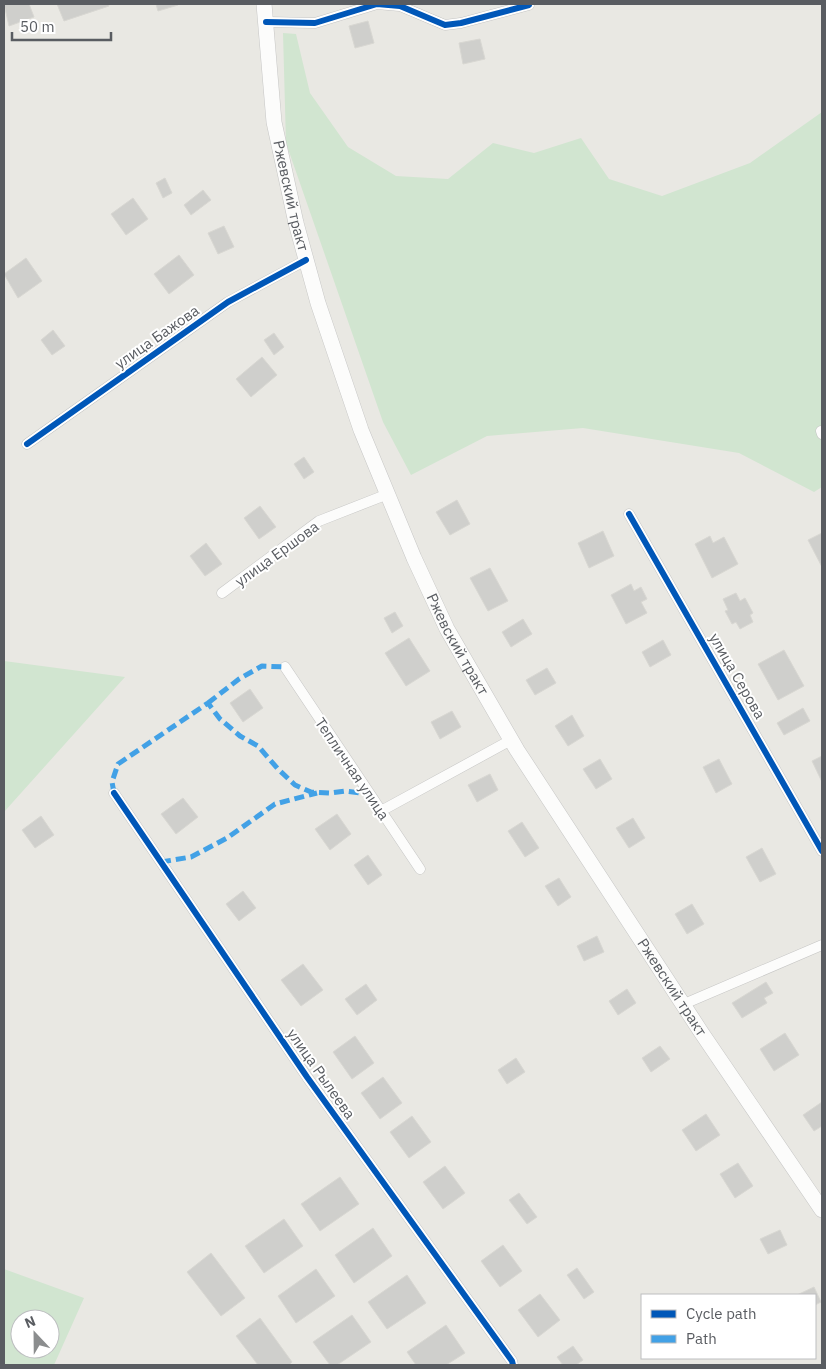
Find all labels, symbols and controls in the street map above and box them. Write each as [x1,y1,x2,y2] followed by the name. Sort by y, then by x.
[12,10,111,42] scale bar
[20,17,55,36] text: 50 m
[269,138,313,253] street label: Ржевский тракт
[111,301,203,373] street label: улица Бажова
[231,517,322,590] street label: улица Ершова
[423,590,493,698] street label: Ржевский тракт
[705,629,770,722] street label: улица Серова
[311,714,394,824] street label: Тепличная улица
[633,935,711,1040] street label: Ржевский тракт
[283,1025,360,1123] street label: улица Рылеева
[641,1294,816,1359] legend
[686,1304,757,1323] text: Cycle path
[10,1309,60,1359] north arrow
[22,1312,38,1332] text: N
[686,1329,717,1348] text: Path

